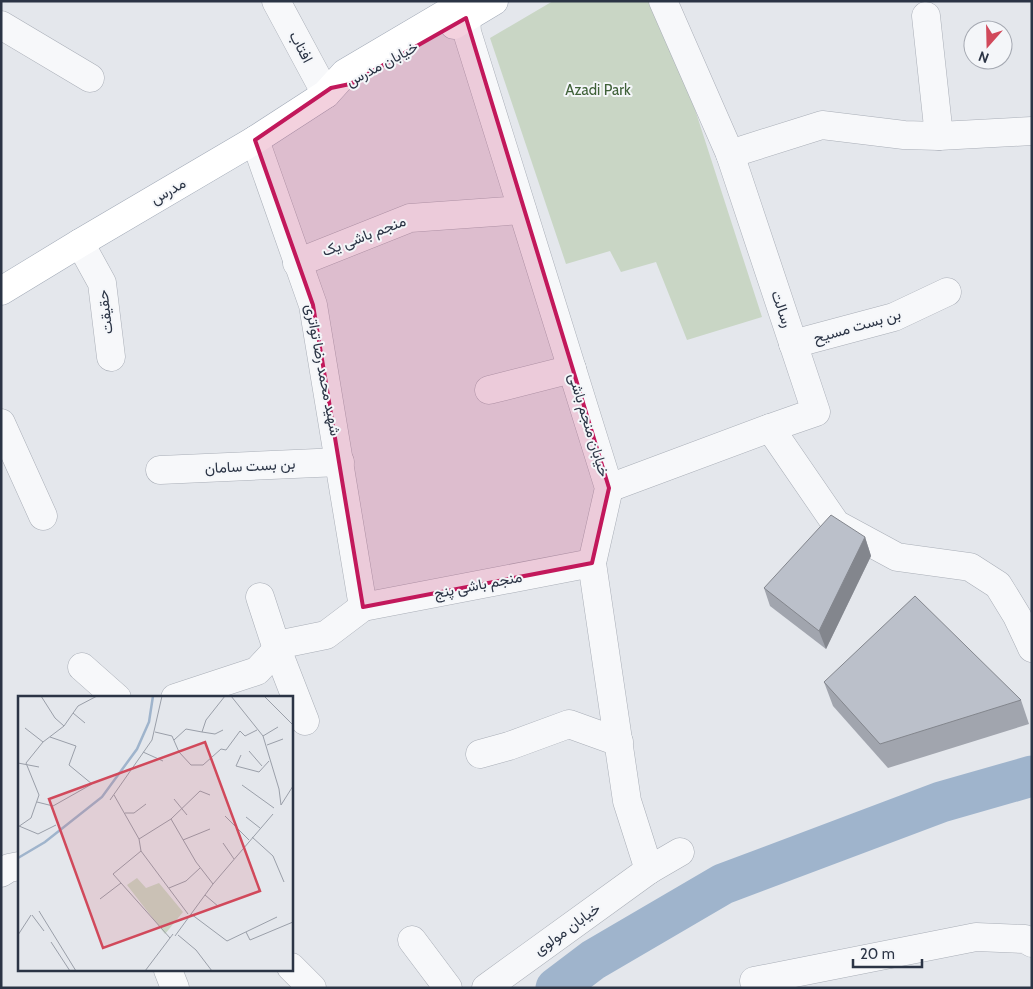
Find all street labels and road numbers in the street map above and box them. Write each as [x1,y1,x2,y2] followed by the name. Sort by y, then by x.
[285,28,317,66] street label: افتاب
[343,38,422,91] street label: خیابان مدرس
[147,174,189,209] street label: مدرس
[320,212,409,261] street label: منجم باشی یک
[767,288,797,330] street label: رسالت
[93,289,117,335] street label: حقیقت
[300,303,345,438] street label: شهید محمد رضا تواتری
[811,305,903,349] street label: بن بست مسیح
[564,371,613,479] street label: خیابان منجم باشی
[204,455,296,478] street label: بن بست سامان
[432,568,524,604] street label: منجم باشی پنج
[530,899,604,960] street label: خیابان مولوی

